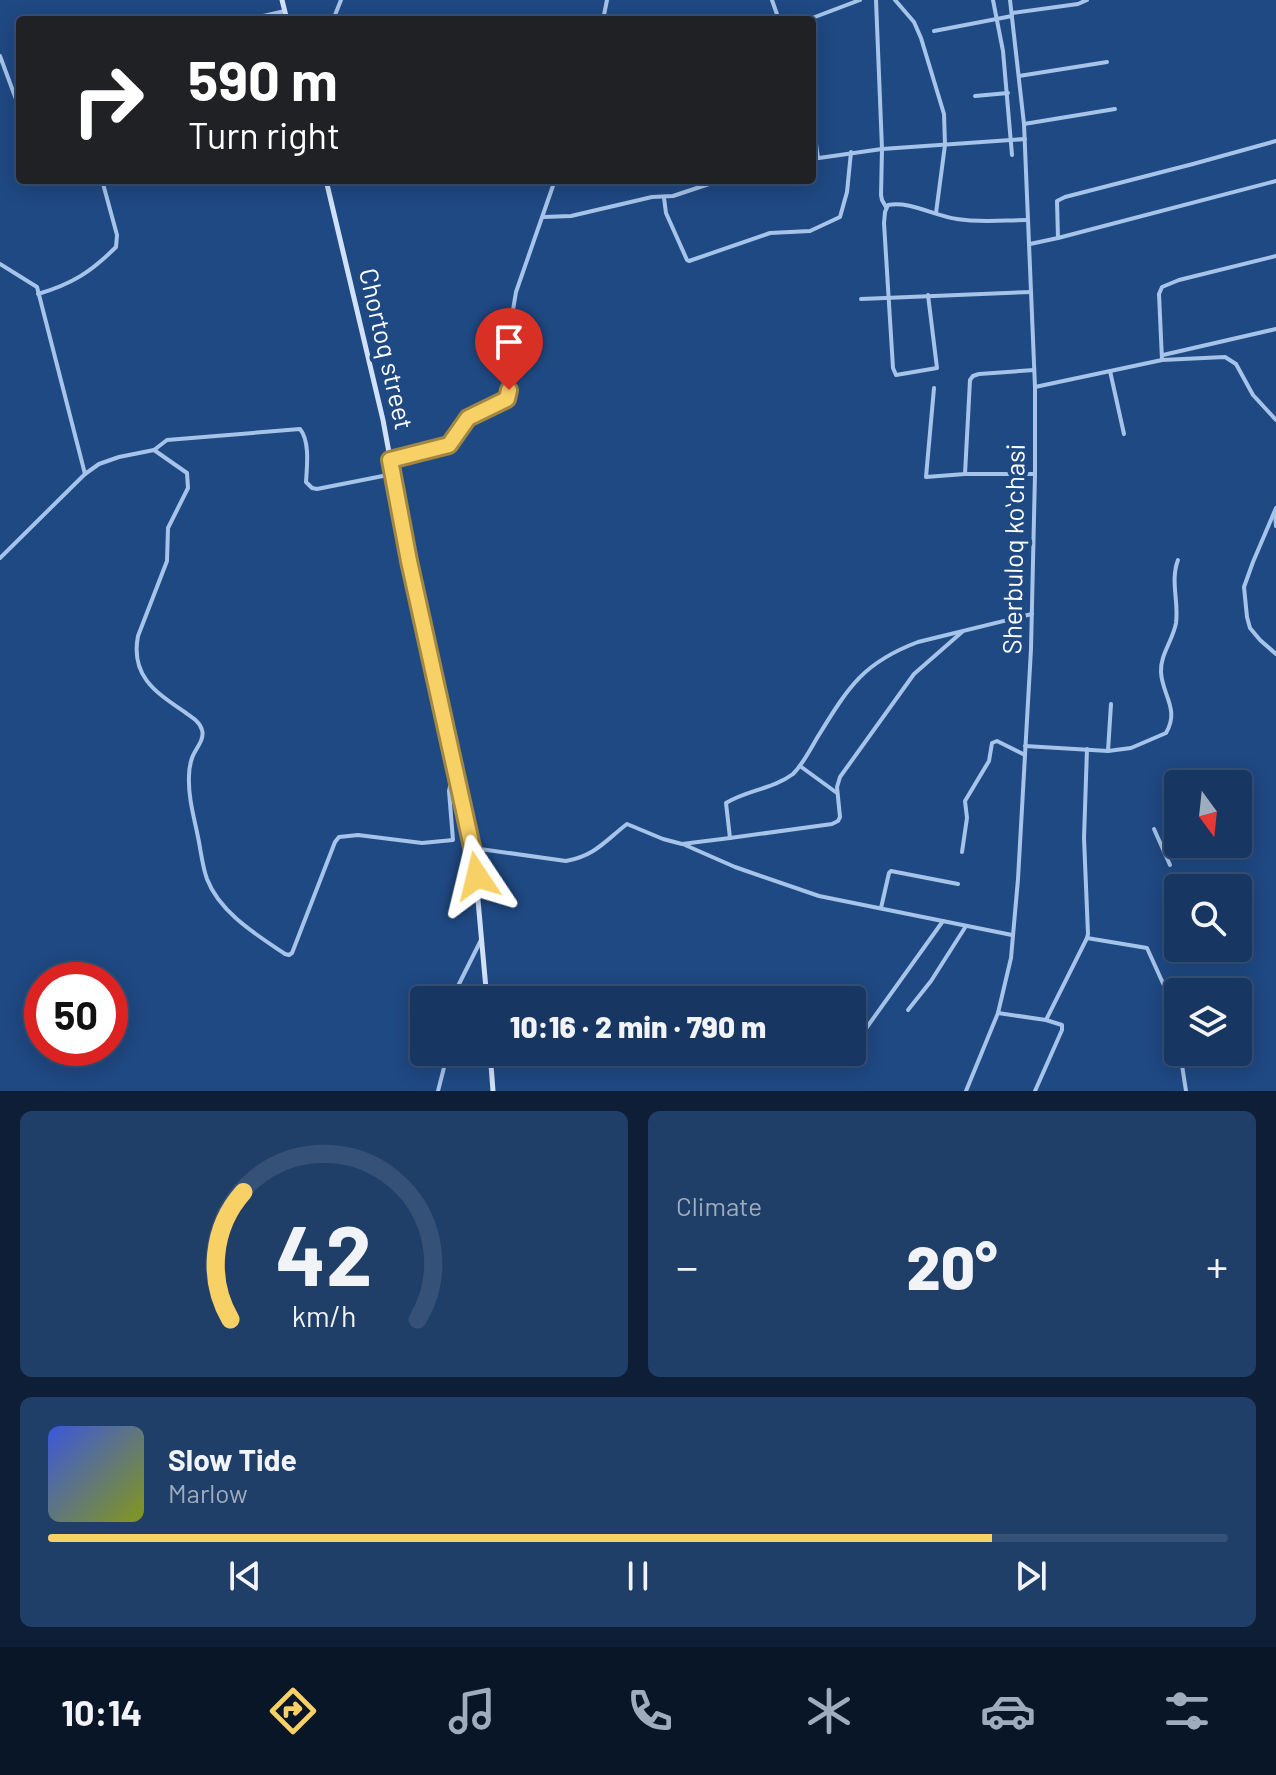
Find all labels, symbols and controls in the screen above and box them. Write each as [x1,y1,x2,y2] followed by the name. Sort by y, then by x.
[188,45,338,112] text: 590 m
[56,48,160,152] icon: right
[188,113,340,156] text: Turn right
[354,265,421,432] street label: Chortoq street
[475,308,543,390] pin
[487,320,531,364] icon: arrive
[995,443,1030,654] street label: Sherbuloq koʻchasi
[1164,770,1252,858] north arrow
[1164,770,1252,1066] map controls
[435,834,519,918] position arrow
[1164,874,1252,962] button: search
[24,962,128,1066] speed limit sign: 50
[1164,978,1252,1066] button: layers
[510,1008,766,1044] text: 10:16 · 2 min · 790 m
[676,1190,762,1221] text: Climate
[276,1203,372,1303] text: 42
[907,1230,997,1302] text: 20°
[676,1239,698,1292] text: −
[1206,1239,1228,1292] text: +
[292,1298,356,1333] text: km/h
[168,1441,297,1477] text: Slow Tide
[168,1477,248,1508] text: Marlow
[223,1554,267,1598] icon: previous
[616,1554,660,1598] icon: pause
[1009,1554,1053,1598] icon: next
[265,1683,321,1739] icon: directions
[444,1683,500,1739] icon: music
[622,1683,678,1739] icon: phone
[801,1683,857,1739] icon: climate
[980,1683,1036,1739] icon: car
[1159,1683,1215,1739] icon: filters
[61,1690,142,1733] text: 10:14

